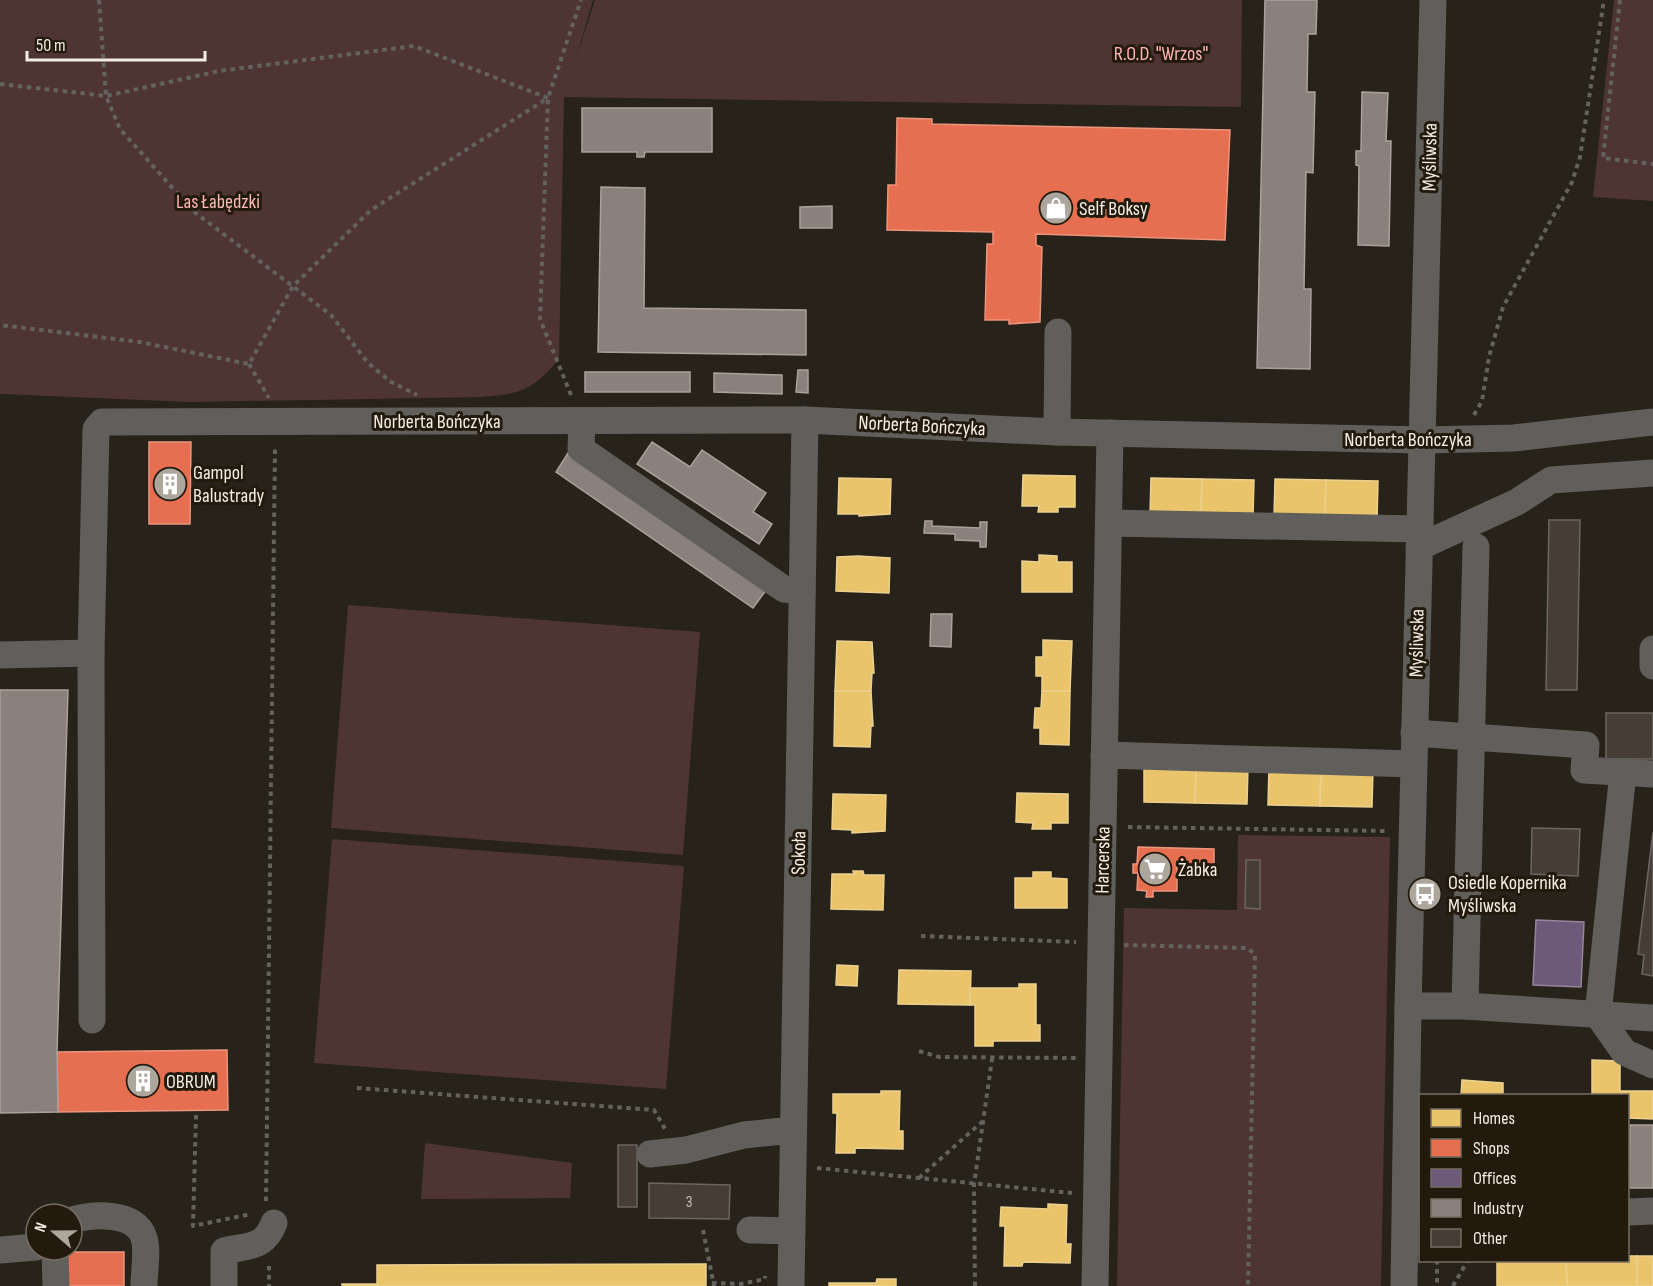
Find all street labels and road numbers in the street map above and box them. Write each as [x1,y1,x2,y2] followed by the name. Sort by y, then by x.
[1417,123,1443,191] street label: Myśliwska
[373,410,501,434] street label: Norberta Bończyka
[858,411,986,441] street label: Norberta Bończyka
[1344,428,1472,452] street label: Norberta Bończyka
[1404,609,1430,677] street label: Myśliwska
[1090,826,1116,894] street label: Harcerska
[787,831,811,875] street label: Sokoła

